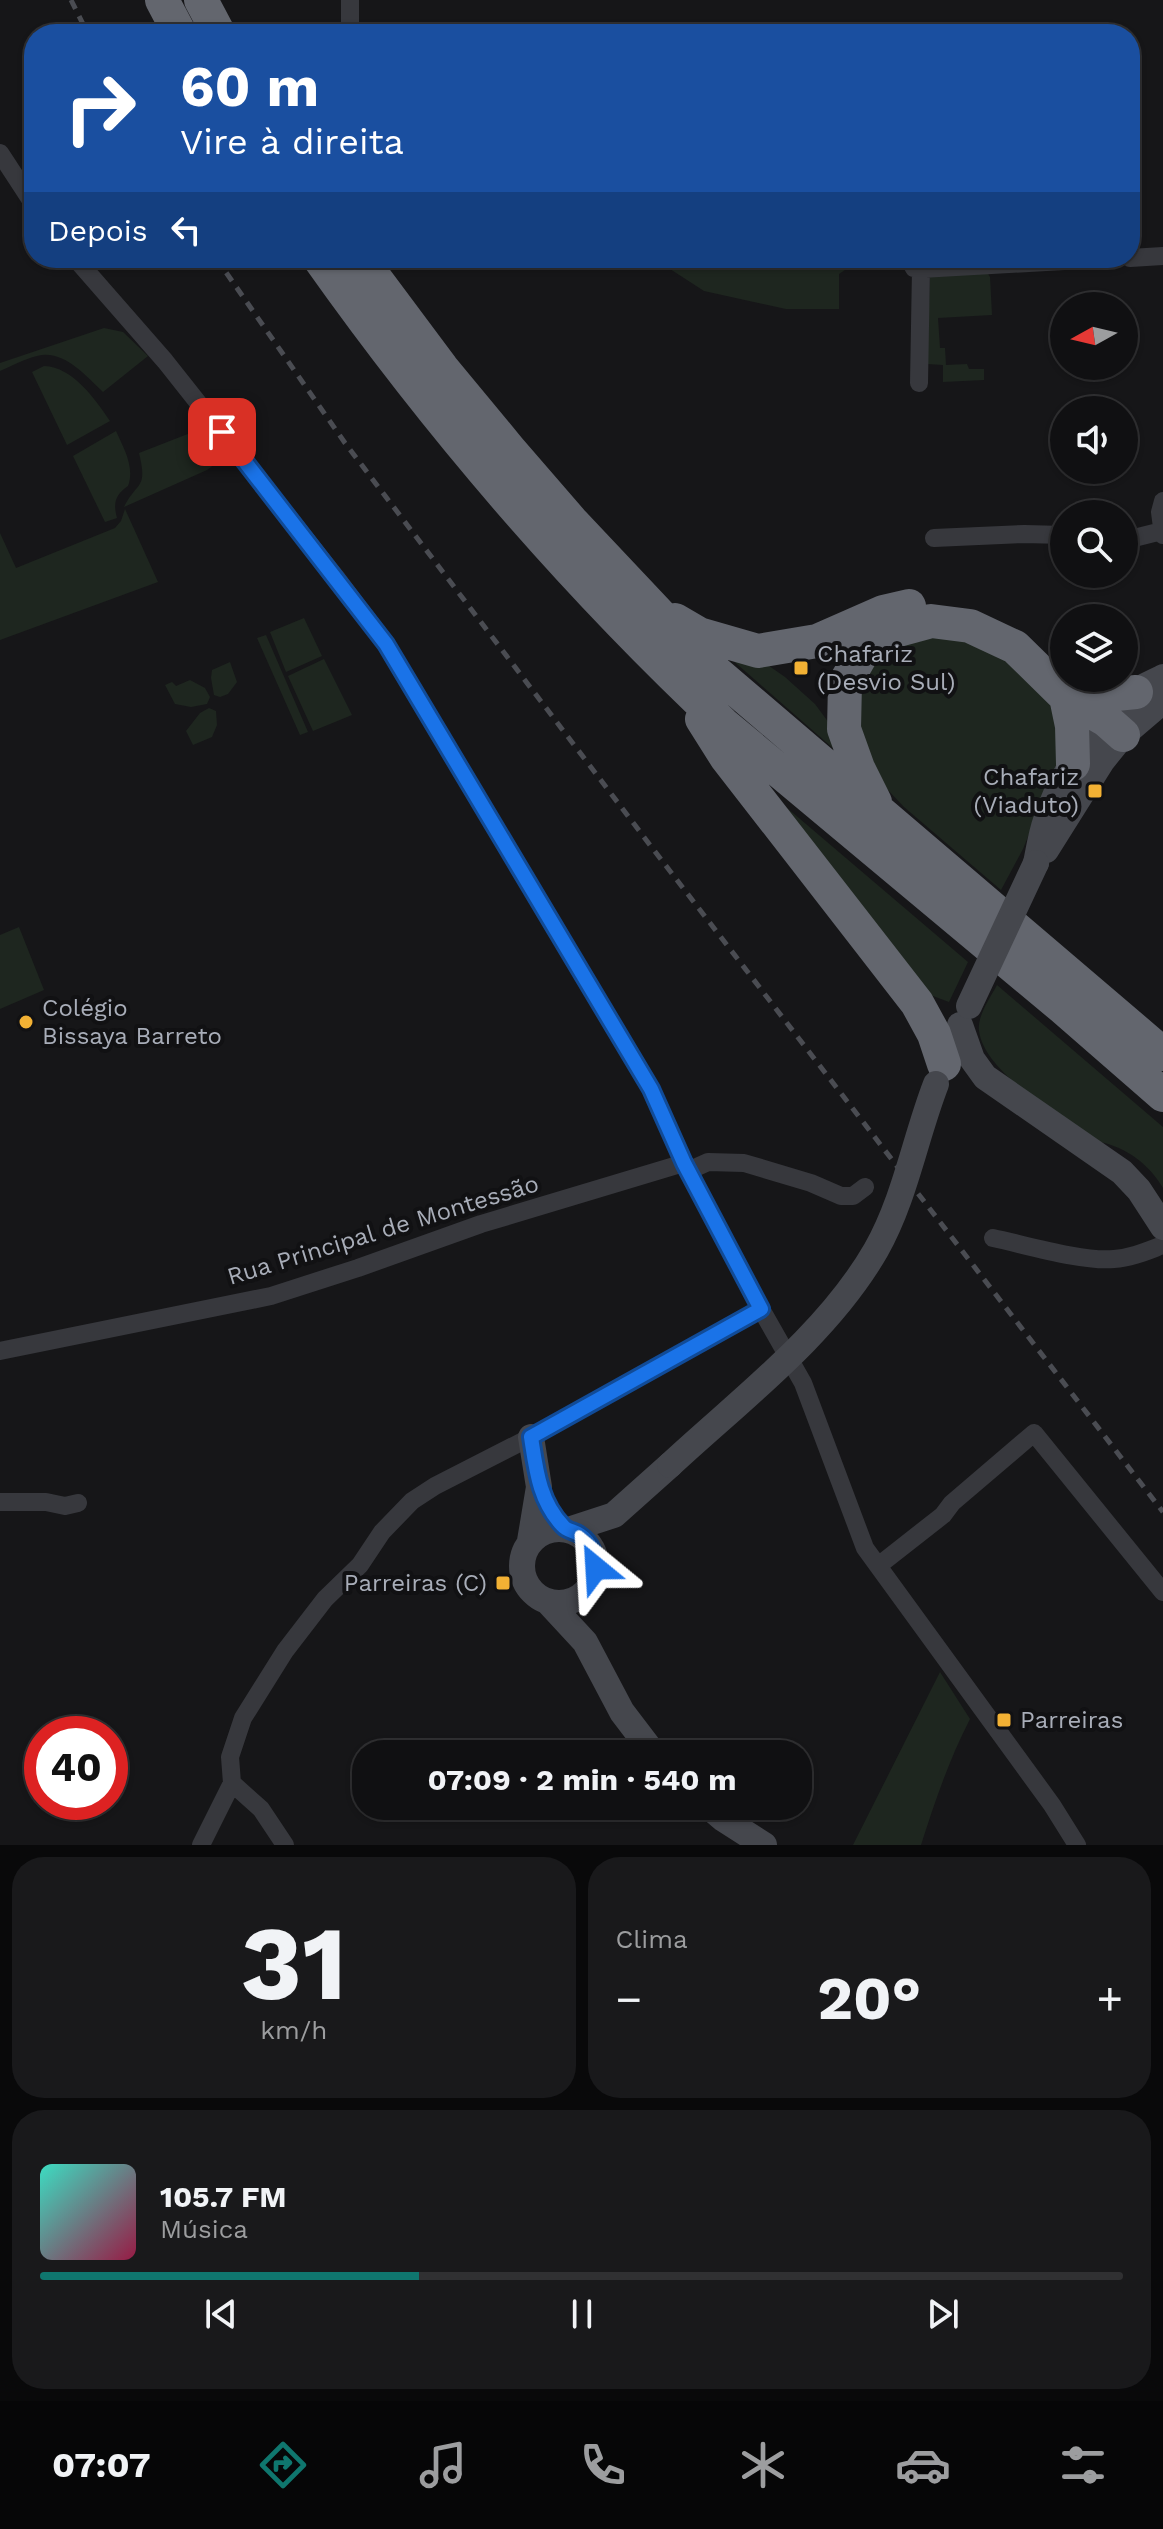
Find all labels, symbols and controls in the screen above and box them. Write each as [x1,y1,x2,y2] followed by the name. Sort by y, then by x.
[180,54,319,120] text: 60 m
[48,56,152,160] icon: right
[180,121,404,163] text: Vire à direita
[164,208,208,252] icon: left
[48,213,148,248] text: Depois
[1050,292,1138,380] north arrow
[1050,292,1138,692] map controls
[1050,396,1138,484] button: sound
[188,398,256,466] pin
[200,410,244,454] icon: arrive
[1050,500,1138,588] button: search
[1050,604,1138,692] button: layers
[817,640,955,696] place label: Chafariz (Desvio Sul)
[792,659,810,677] marker: Chafariz (Desvio Sul)
[974,763,1079,819] place label: Chafariz (Viaduto)
[1086,782,1104,800] marker: Chafariz (Viaduto)
[42,994,222,1050] place label: Colégio Bissaya Barreto
[17,1013,35,1031] marker: Colégio Bissaya Barreto
[224,1169,542,1291] street label: Rua Principal de Montessão
[554,1526,638,1610] position arrow
[344,1569,487,1597] place label: Parreiras (C)
[494,1574,512,1592] marker: Parreiras (C)
[1020,1706,1123,1734] place label: Parreiras
[995,1711,1013,1729] marker: Parreiras
[24,1716,128,1820] speed limit sign: 40
[428,1762,736,1797] text: 07:09 · 2 min · 540 m
[241,1902,347,2024] text: 31
[616,1924,688,1954] text: Clima
[817,1963,921,2034] text: 20°
[616,1973,642,2025] text: −
[1096,1973,1123,2025] text: +
[260,2015,327,2045] text: km/h
[160,2179,287,2214] text: 105.7 FM
[160,2214,248,2244] text: Música
[199,2292,243,2336] icon: previous
[560,2292,604,2336] icon: pause
[921,2292,965,2336] icon: next
[255,2437,311,2493] icon: directions
[415,2437,471,2493] icon: music
[575,2437,631,2493] icon: phone
[735,2437,791,2493] icon: climate
[895,2437,951,2493] icon: car
[1055,2437,1111,2493] icon: filters
[52,2444,151,2486] text: 07:07

